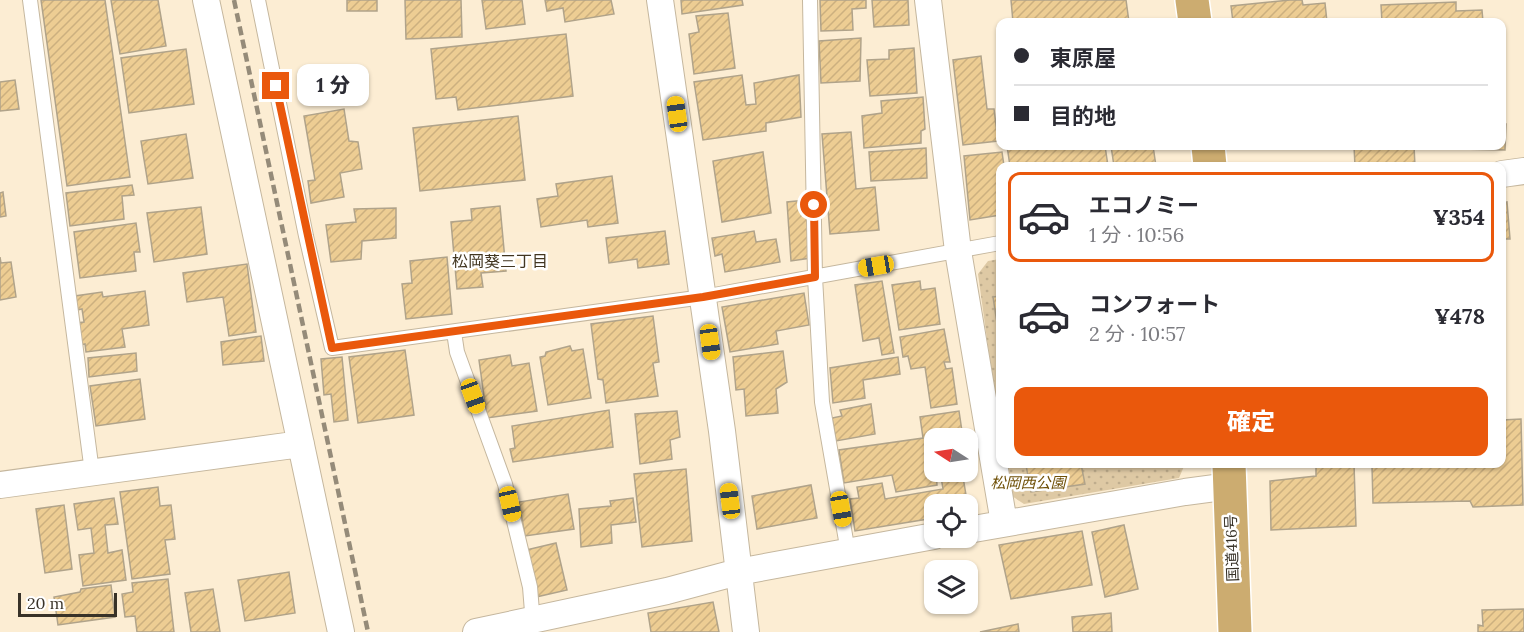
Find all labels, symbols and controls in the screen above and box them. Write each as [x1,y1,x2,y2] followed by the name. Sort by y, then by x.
[1050,44,1116,72] text: 東原屋
[297,65,369,107] callout: 1 分
[262,72,289,99] route end
[316,72,350,97] text: 1 分
[666,95,688,133] car
[1050,102,1116,130] text: 目的地
[1017,190,1071,244] icon: car
[800,191,827,218] route start
[1089,191,1199,219] text: エコノミー
[1433,203,1485,231] text: ¥354
[1089,222,1184,247] text: 1 分 · 10:56
[452,251,548,271] district label: 松岡葵三丁目
[857,254,895,278] car
[1017,289,1071,343] icon: car
[1089,290,1220,318] text: コンフォート
[1434,302,1485,330] text: ¥478
[1089,321,1185,346] text: 2 分 · 10:57
[699,323,721,361] car
[458,376,488,416] car
[1014,387,1488,456] button: 確定
[924,428,978,482] north arrow
[924,428,978,614] map controls
[990,473,1067,492] park label: 松岡西公園
[719,482,741,520] car
[497,484,523,524] car
[829,490,853,528] car
[924,494,978,548] button: locate
[1221,514,1242,582] street label: 国道416号
[924,560,978,614] button: layers
[18,590,117,618] scale bar
[27,593,64,613] text: 20 m

